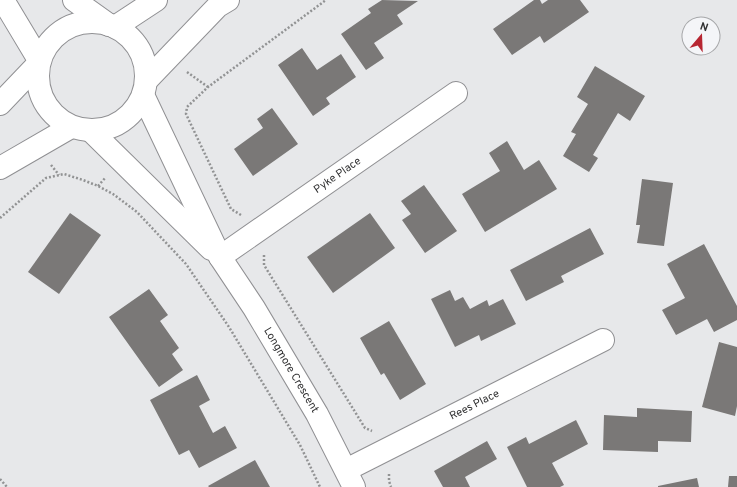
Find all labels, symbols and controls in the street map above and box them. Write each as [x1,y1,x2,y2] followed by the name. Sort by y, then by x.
[681,16,721,56] north arrow
[698,20,710,35] text: N
[311,154,364,197] street label: Pyke Place
[260,325,322,415] street label: Longmore Crescent
[447,387,502,423] street label: Rees Place

